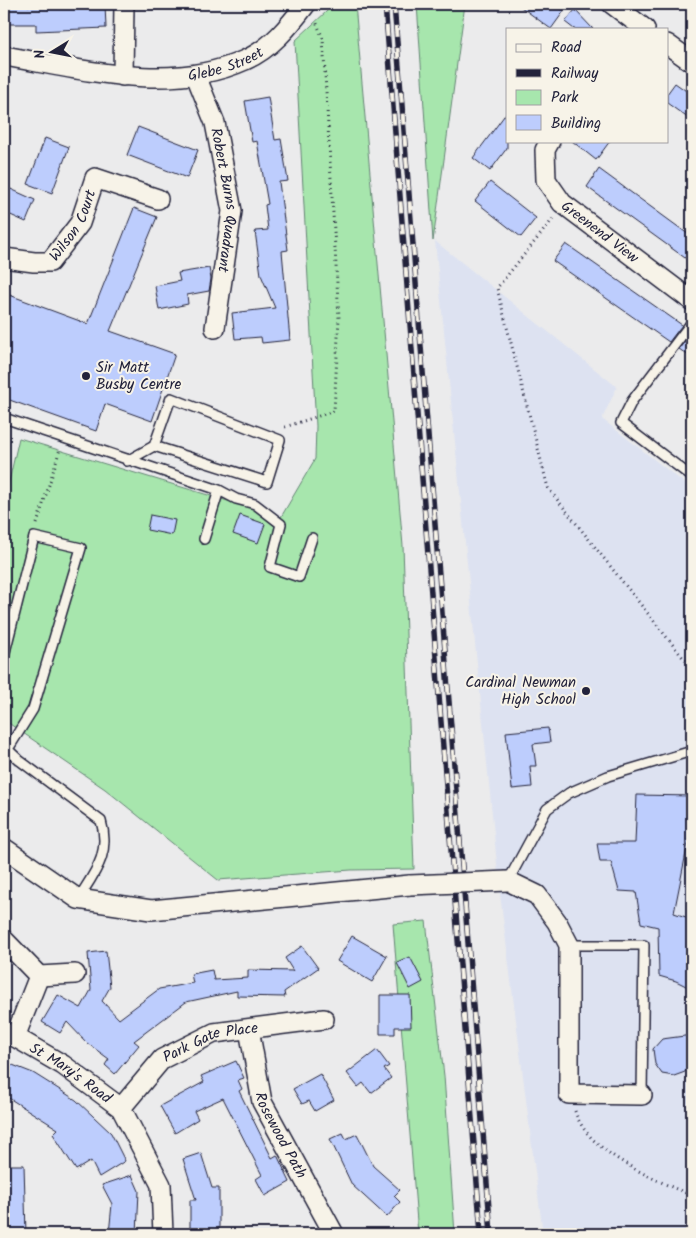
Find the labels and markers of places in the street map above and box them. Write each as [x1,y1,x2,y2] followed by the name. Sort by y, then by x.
[96,356,182,397] place label: Sir Matt Busby Centre
[80,370,92,382] marker: Sir Matt Busby Centre
[465,671,576,712] place label: Cardinal Newman High School
[580,685,592,697] marker: Cardinal Newman High School

